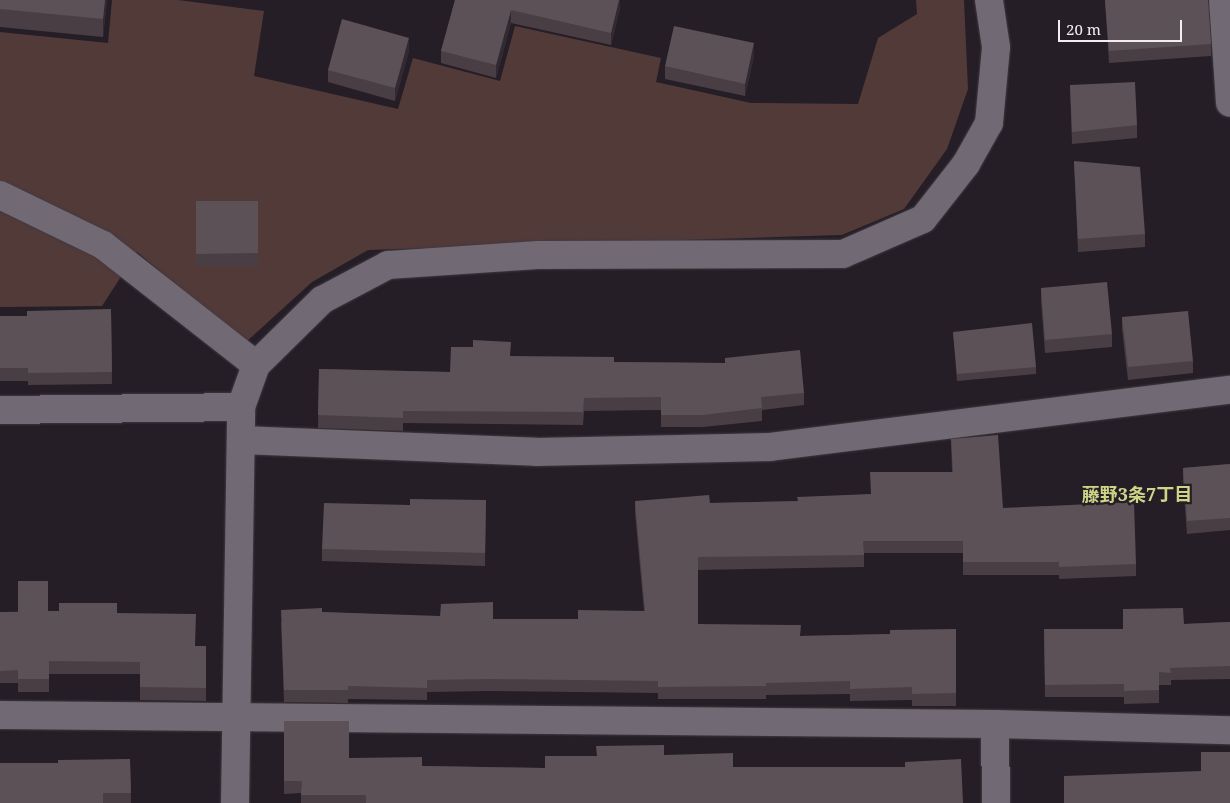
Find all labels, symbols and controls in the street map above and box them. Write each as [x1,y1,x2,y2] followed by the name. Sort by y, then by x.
[1060,10,1184,42] scale bar
[1066,19,1101,39] text: 20 m
[1082,483,1192,505] district label: 藤野3条7丁目

